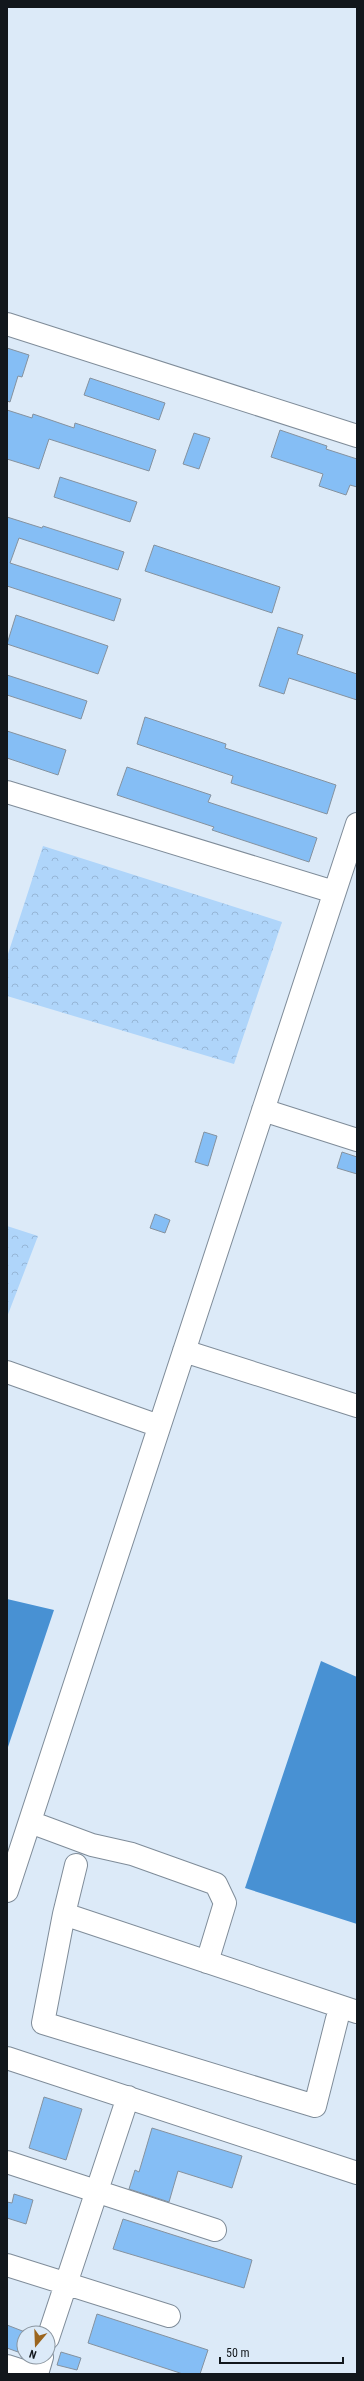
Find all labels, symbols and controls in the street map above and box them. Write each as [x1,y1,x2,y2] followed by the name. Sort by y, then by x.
[16,2325,56,2365] north arrow
[220,2339,343,2365] scale bar
[226,2346,250,2360] text: 50 m
[27,2347,38,2361] text: N

